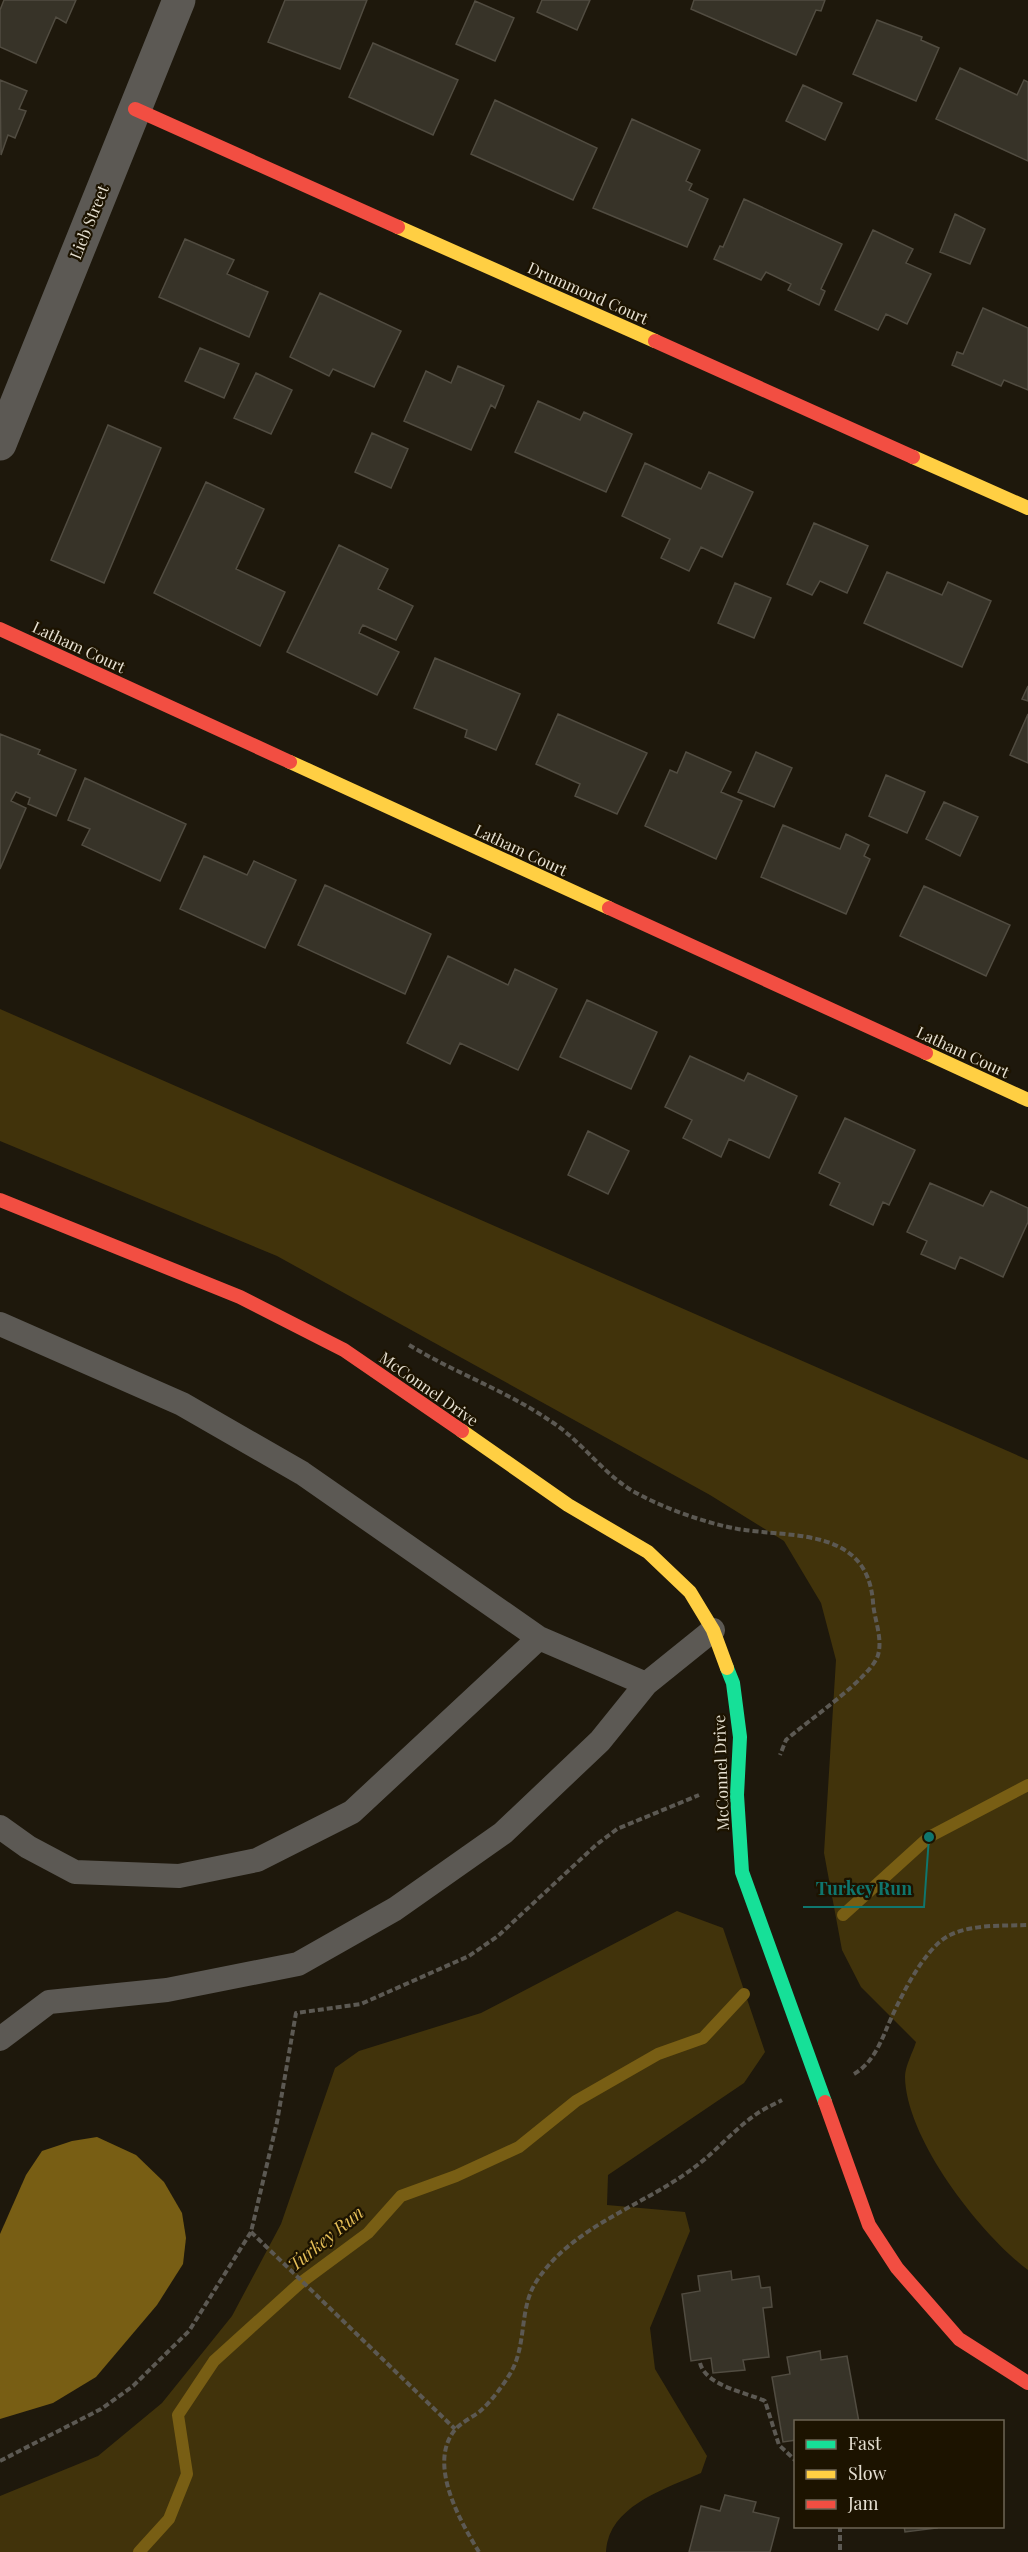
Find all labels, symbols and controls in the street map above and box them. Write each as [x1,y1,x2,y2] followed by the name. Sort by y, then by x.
[64,181,113,262] street label: Lieb Street
[525,257,652,329] street label: Drummond Court
[29,616,129,677] street label: Latham Court
[471,819,571,880] street label: Latham Court
[913,1021,1013,1082] street label: Latham Court
[376,1347,483,1430] street label: McConnel Drive
[708,1715,733,1831] street label: McConnel Drive
[803,1871,924,1907] callout: Turkey Run
[816,1876,912,1900] text: Turkey Run
[282,2200,368,2276] water label: Turkey Run
[794,2420,1004,2528] legend
[848,2431,882,2455] text: Fast
[848,2461,886,2485] text: Slow
[847,2491,878,2515] text: Jam

